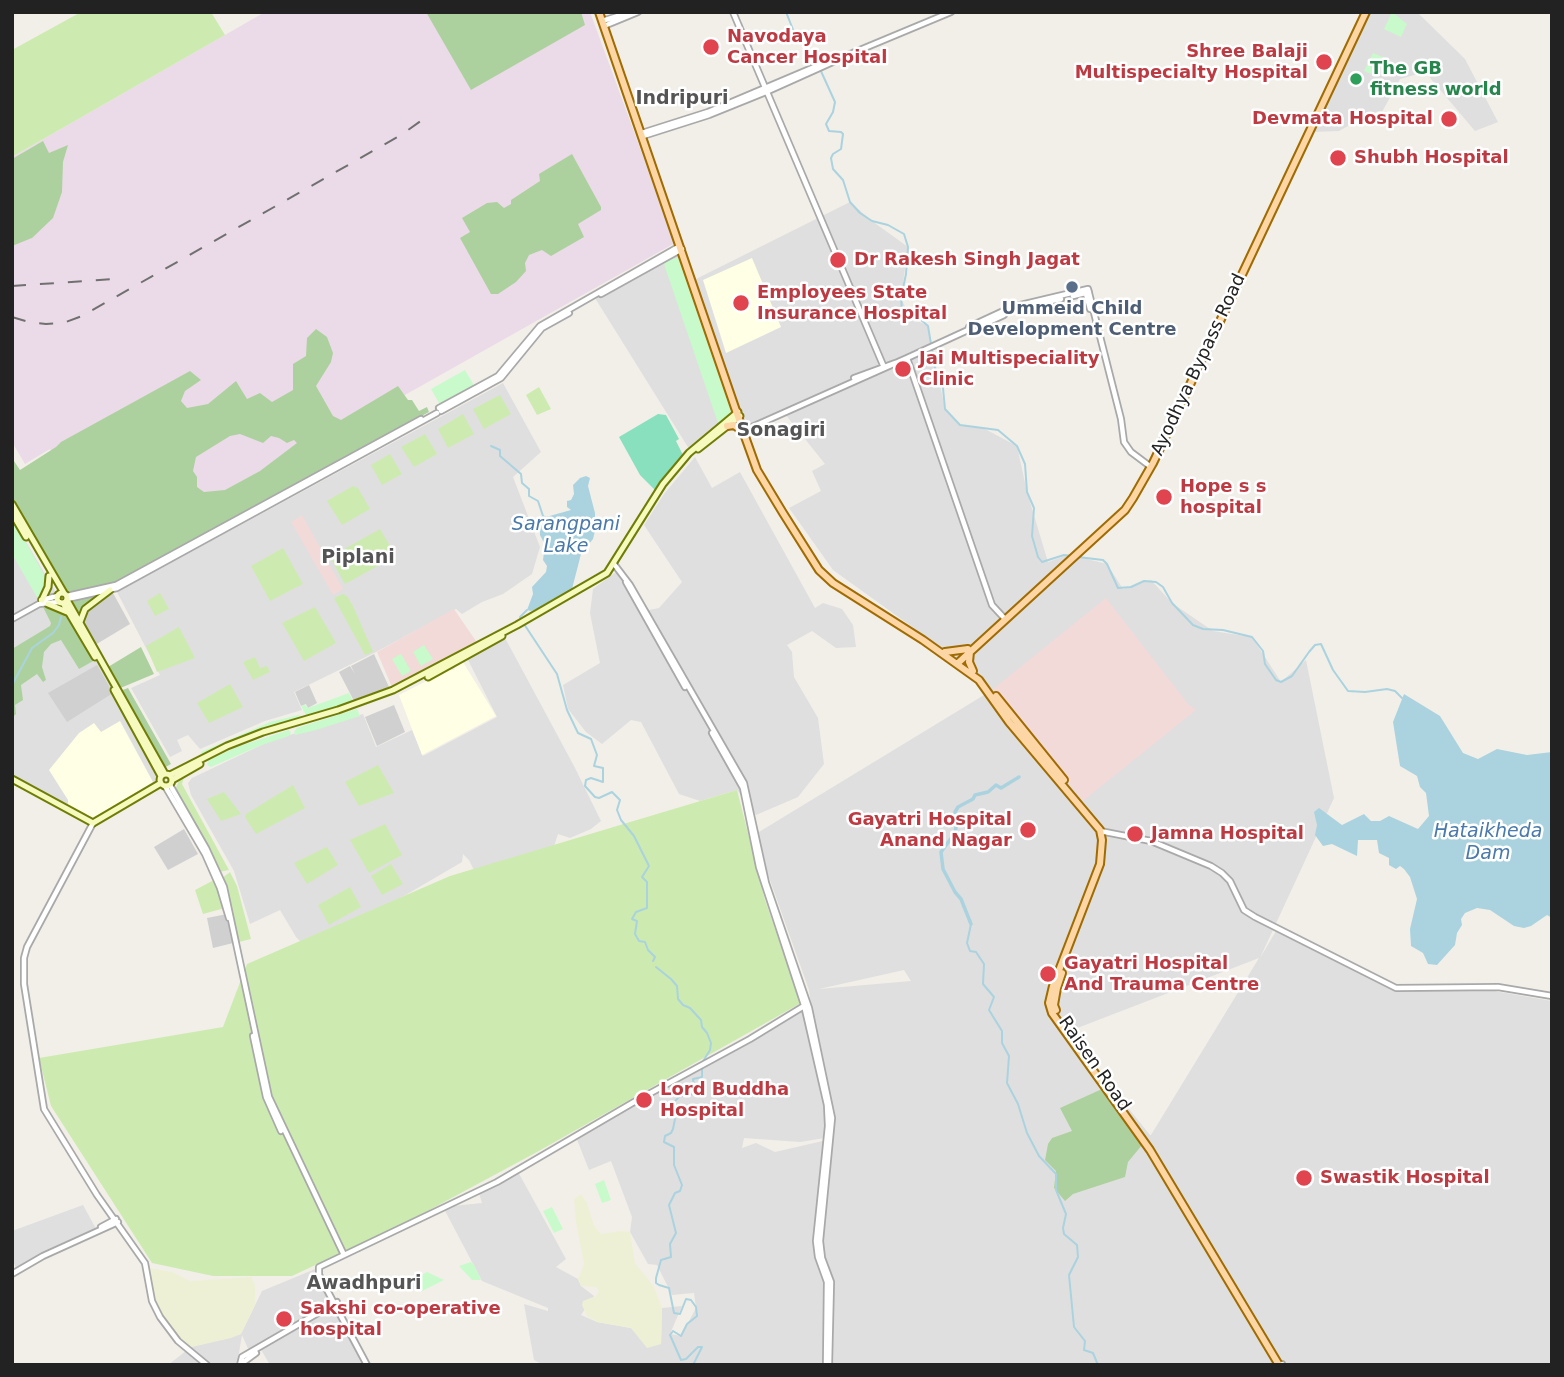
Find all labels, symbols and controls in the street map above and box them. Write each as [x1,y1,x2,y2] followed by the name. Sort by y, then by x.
[727,26,887,68] place label: Navodaya Cancer Hospital
[701,37,721,57] marker: Navodaya Cancer Hospital
[1075,41,1308,84] place label: Shree Balaji Multispecialty Hospital
[1314,52,1334,72] marker: Shree Balaji Multispecialty Hospital
[1370,58,1502,100] place label: The GB fitness world
[1348,71,1364,87] marker: The GB fitness world
[635,88,729,110] district label: Indripuri
[1252,108,1433,130] place label: Devmata Hospital
[1439,109,1459,129] marker: Devmata Hospital
[1354,147,1509,169] place label: Shubh Hospital
[1328,148,1348,168] marker: Shubh Hospital
[854,249,1080,271] place label: Dr Rakesh Singh Jagat
[828,250,848,270] marker: Dr Rakesh Singh Jagat
[1147,271,1251,459] street label: Ayodhya Bypass Road
[1064,279,1080,295] marker: Ummeid Child Development Centre
[757,282,947,324] place label: Employees State Insurance Hospital
[731,293,751,313] marker: Employees State Insurance Hospital
[967,298,1177,340] place label: Ummeid Child Development Centre
[919,348,1099,390] place label: Jai Multispeciality Clinic
[893,359,913,379] marker: Jai Multispeciality Clinic
[736,420,826,442] district label: Sonagiri
[1180,476,1266,518] place label: Hope s s hospital
[1154,487,1174,507] marker: Hope s s hospital
[512,514,620,558] water label: Sarangpani Lake
[321,547,395,569] district label: Piplani
[848,809,1012,852] place label: Gayatri Hospital Anand Nagar
[1018,820,1038,840] marker: Gayatri Hospital Anand Nagar
[1434,821,1542,865] water label: Hataikheda Dam
[1151,823,1304,845] place label: Jamna Hospital
[1125,824,1145,844] marker: Jamna Hospital
[1064,953,1259,996] place label: Gayatri Hospital And Trauma Centre
[1038,964,1058,984] marker: Gayatri Hospital And Trauma Centre
[1053,1012,1135,1116] street label: Raisen Road
[660,1079,789,1122] place label: Lord Buddha Hospital
[634,1090,654,1110] marker: Lord Buddha Hospital
[1320,1167,1490,1189] place label: Swastik Hospital
[1294,1168,1314,1188] marker: Swastik Hospital
[306,1273,422,1295] district label: Awadhpuri
[300,1298,501,1340] place label: Sakshi co-operative hospital
[274,1309,294,1329] marker: Sakshi co-operative hospital

